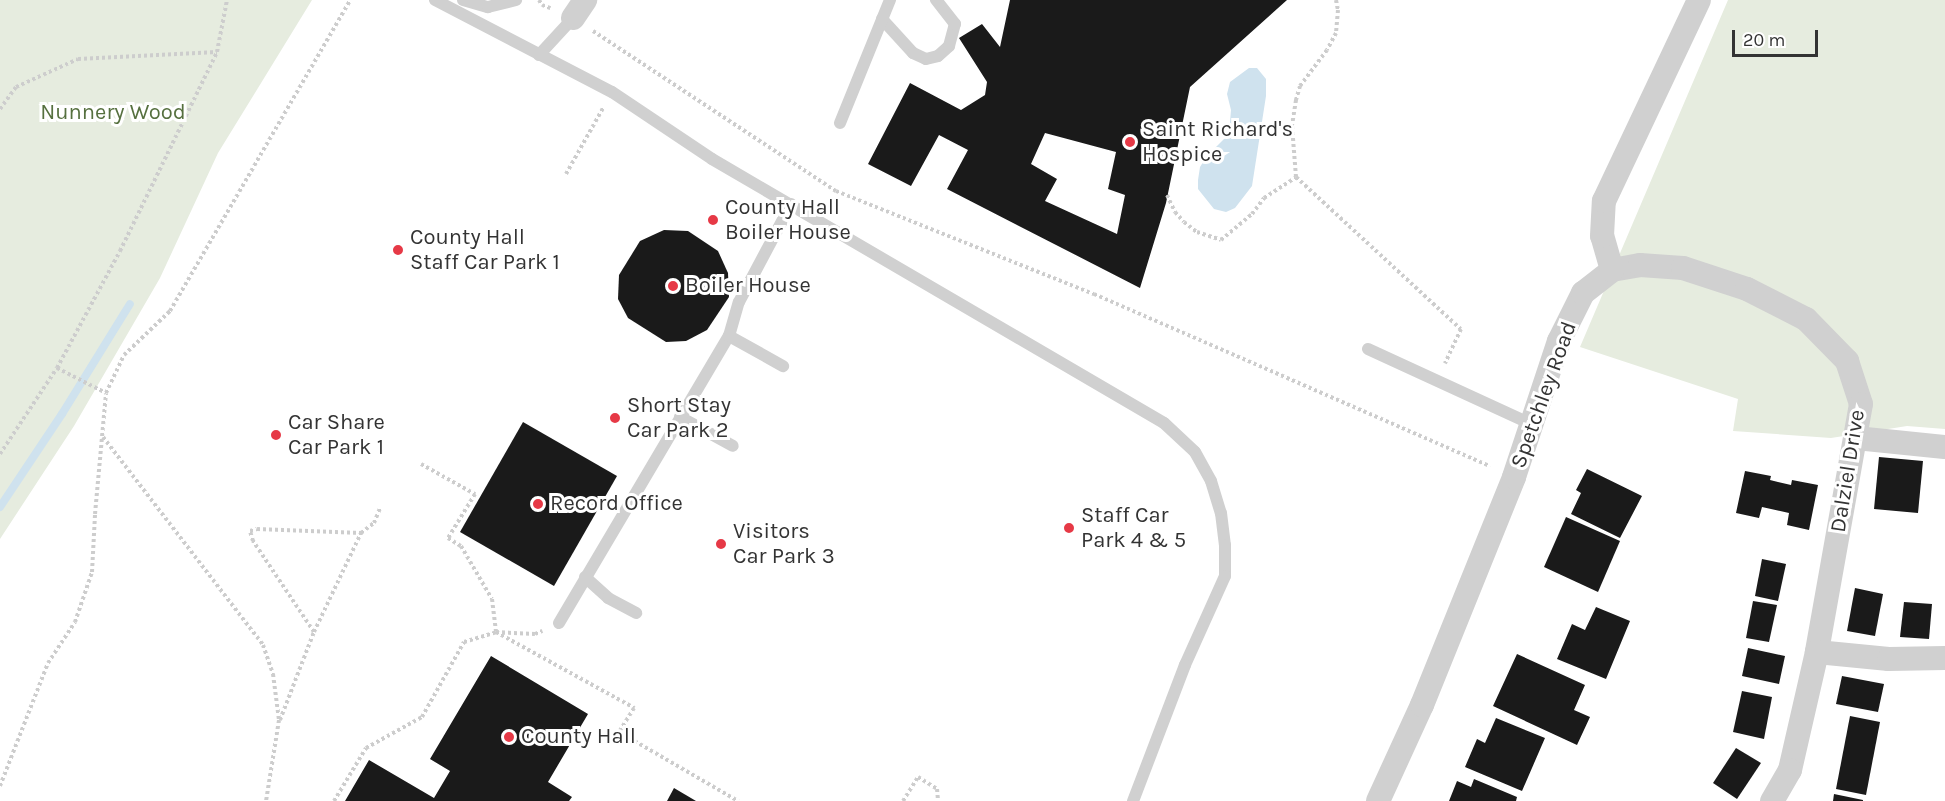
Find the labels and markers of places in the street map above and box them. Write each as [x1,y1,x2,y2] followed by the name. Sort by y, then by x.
[1142,116,1293,168] place label: Saint Richard's Hospice
[1123,135,1137,149] marker: Saint Richard's Hospice
[725,194,851,246] place label: County Hall Boiler House
[706,213,720,227] marker: County Hall Boiler House
[410,224,560,276] place label: County Hall Staff Car Park 1
[391,243,405,257] marker: County Hall Staff Car Park 1
[685,273,811,299] place label: Boiler House
[666,279,680,293] marker: Boiler House
[627,392,731,444] place label: Short Stay Car Park 2
[288,409,385,460] place label: Car Share Car Park 1
[608,411,622,425] marker: Short Stay Car Park 2
[269,428,283,442] marker: Car Share Car Park 1
[550,491,683,517] place label: Record Office
[531,497,545,511] marker: Record Office
[1081,502,1186,554] place label: Staff Car Park 4 & 5
[733,518,835,570] place label: Visitors Car Park 3
[1062,521,1076,535] marker: Staff Car Park 4 & 5
[714,537,728,551] marker: Visitors Car Park 3
[521,724,636,750] place label: County Hall
[502,730,516,744] marker: County Hall

